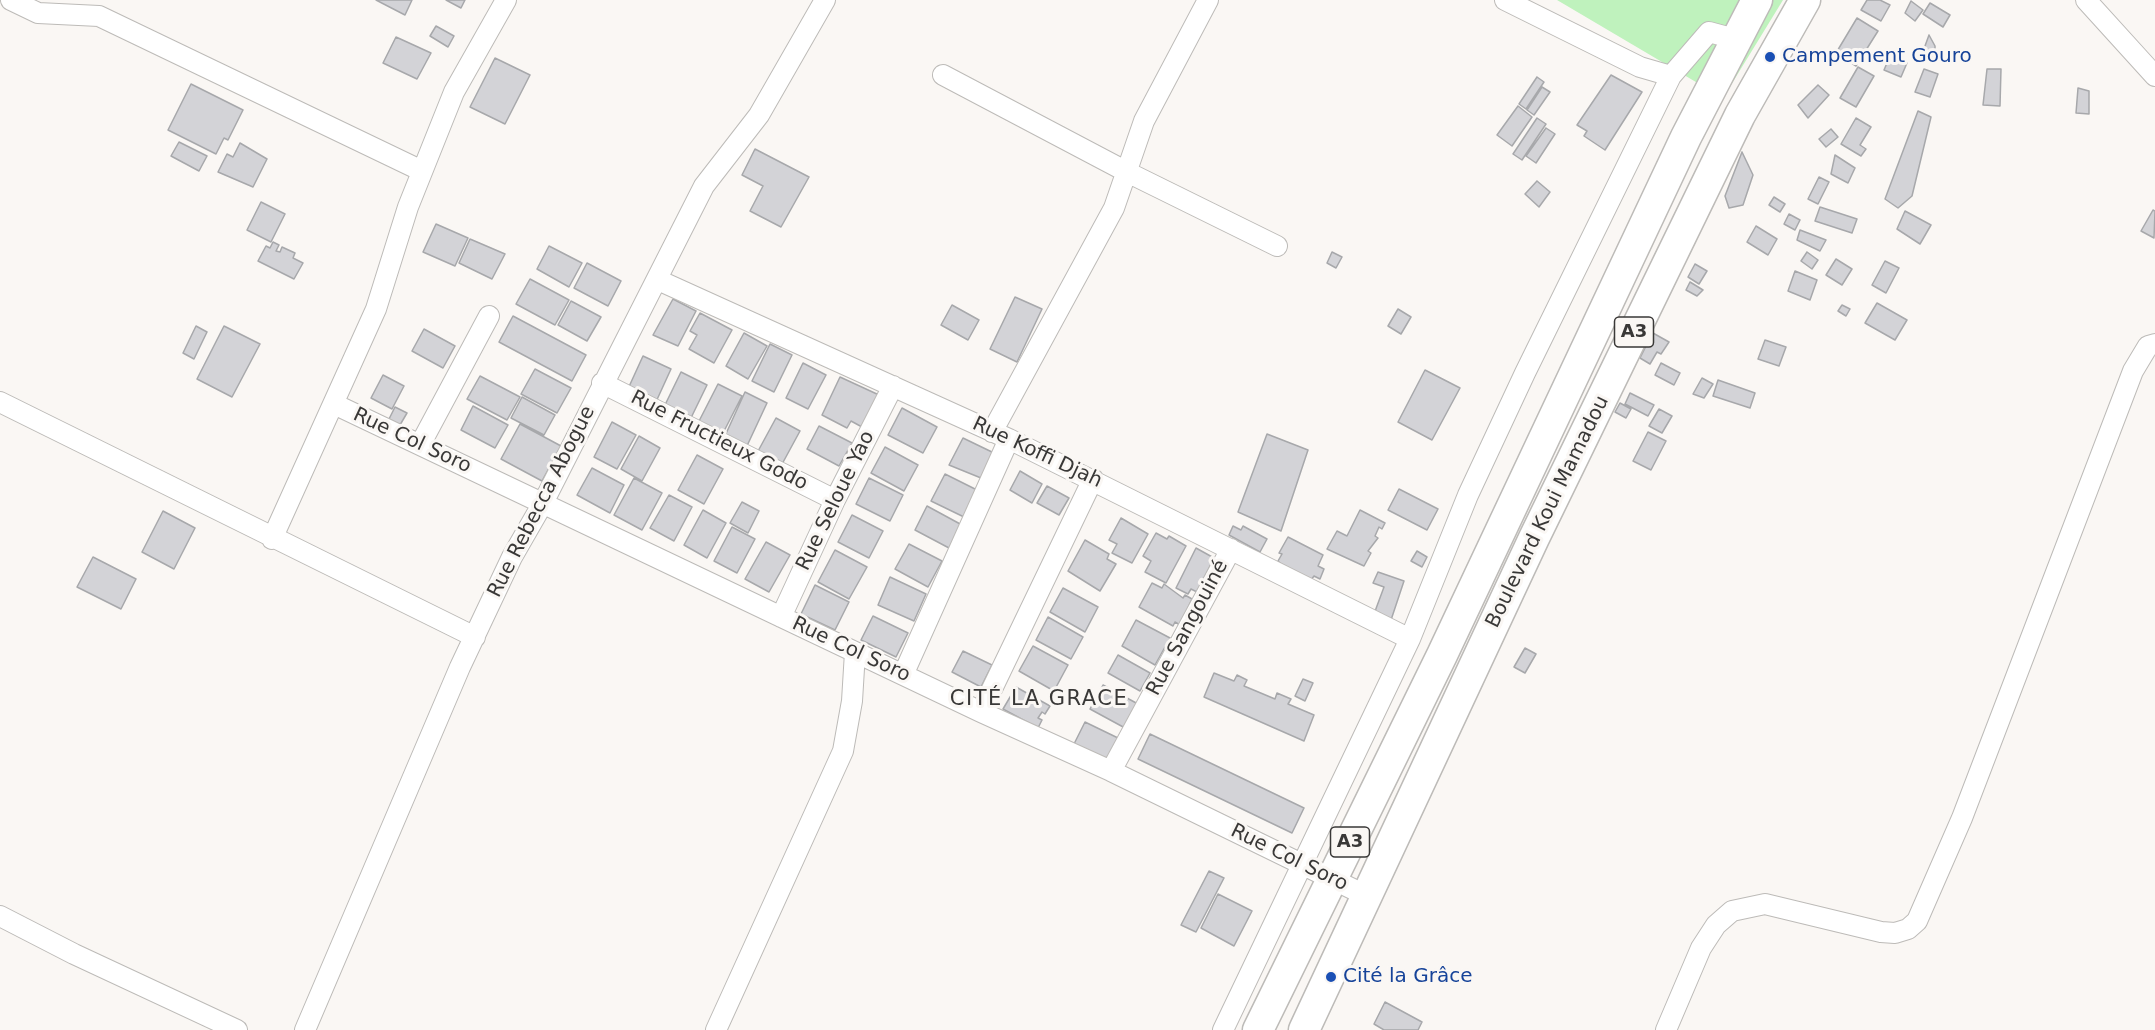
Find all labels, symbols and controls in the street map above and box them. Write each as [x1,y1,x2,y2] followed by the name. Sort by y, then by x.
[1782,45,1972,69] place label: Campement Gouro
[1763,50,1777,64] marker: Campement Gouro
[1614,317,1654,347] road number: A3
[626,386,812,496] street label: Rue Fructieux Godo
[1481,392,1615,632] street label: Boulevard Koui Mamadou
[483,402,601,602] street label: Rue Rebecca Abogue
[349,403,475,479] street label: Rue Col Soro
[968,412,1106,494] street label: Rue Koffi Djah
[792,427,880,575] street label: Rue Seloue Yao
[1142,556,1234,700] street label: Rue Sangouiné
[788,612,914,688] street label: Rue Col Soro
[950,687,1128,713] district label: CITÉ LA GRACE
[1226,819,1352,897] street label: Rue Col Soro
[1330,827,1370,857] road number: A3
[1343,965,1472,989] place label: Cité la Grâce
[1324,970,1338,984] marker: Cité la Grâce

